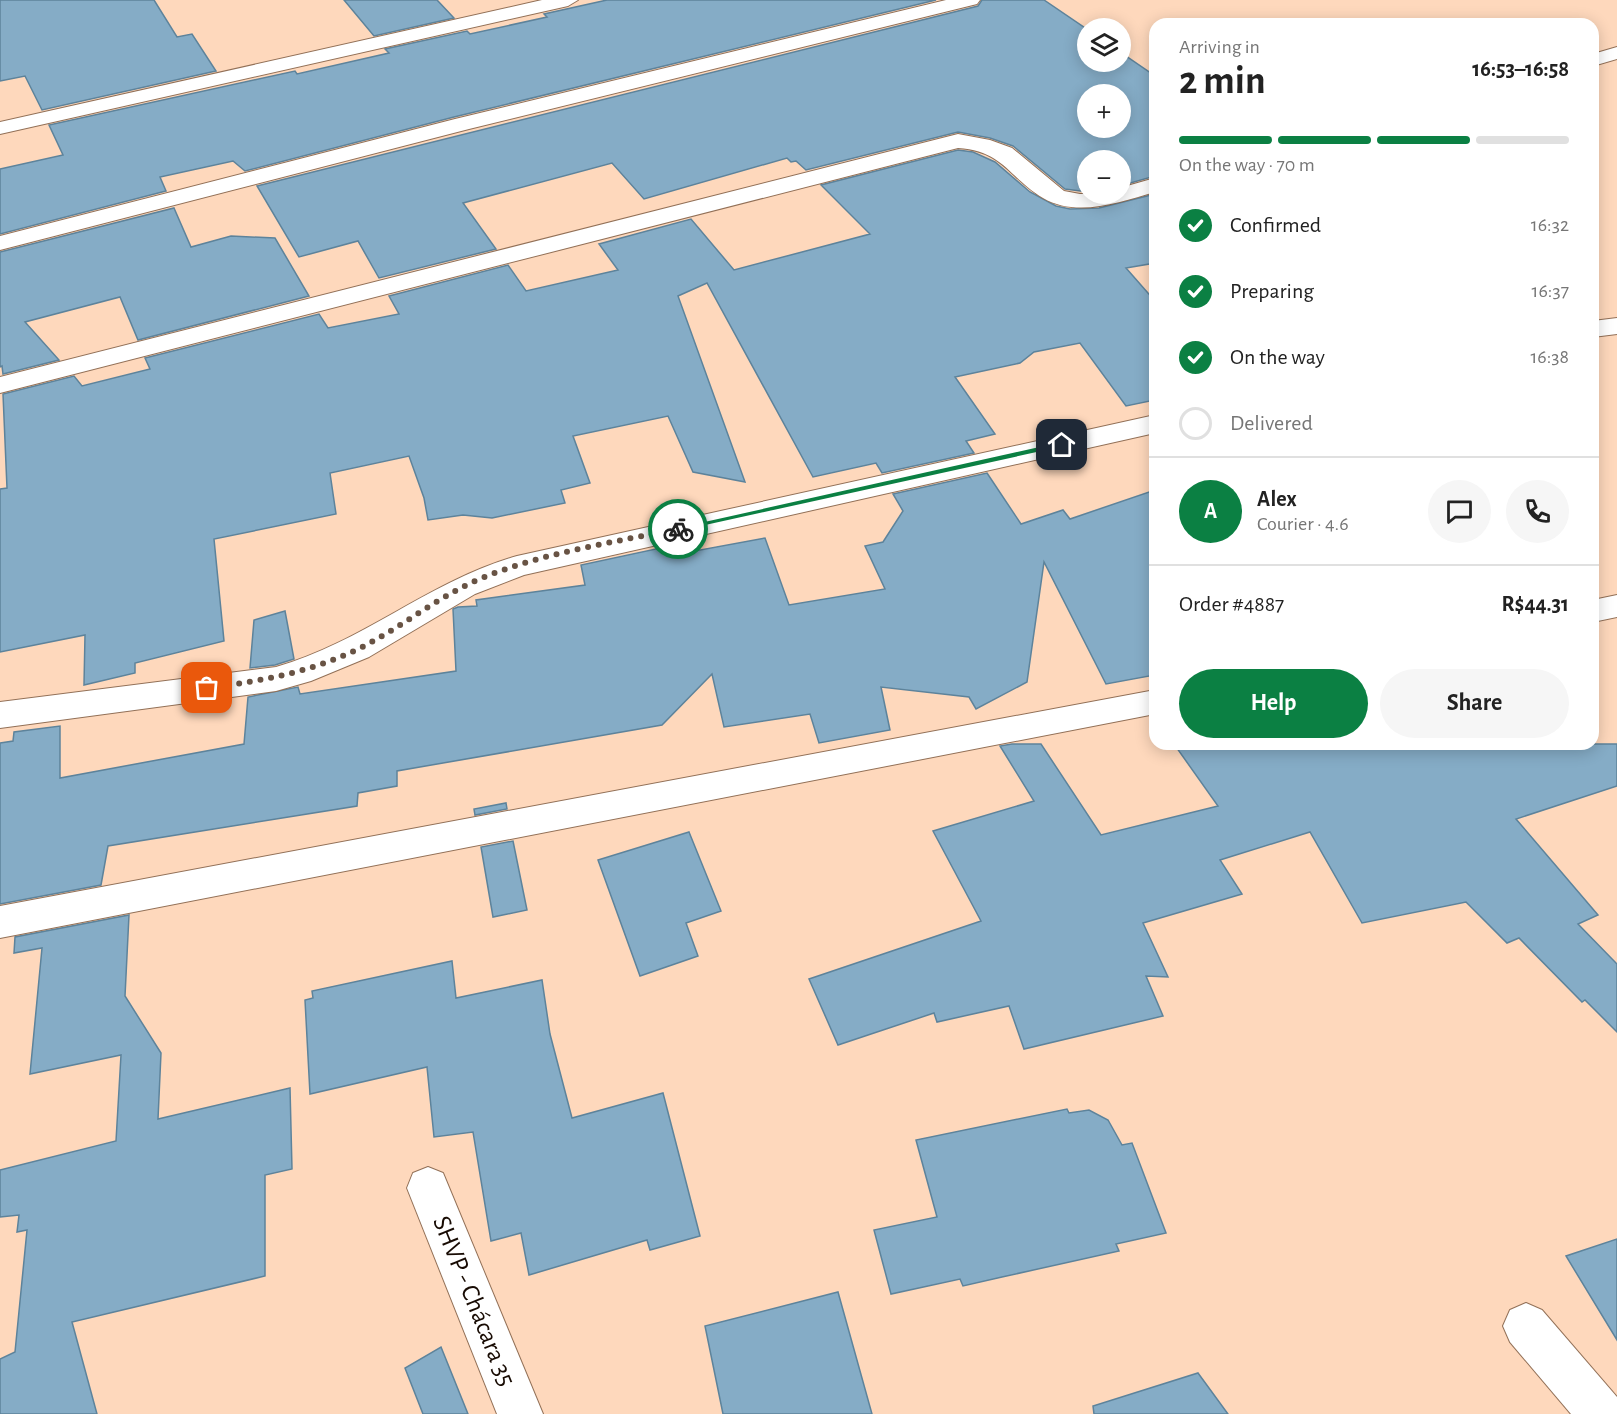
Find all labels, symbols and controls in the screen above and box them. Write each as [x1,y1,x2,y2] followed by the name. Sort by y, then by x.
[1077,18,1131,204] map controls
[1077,18,1131,72] button: layers
[1179,37,1260,57] text: Arriving in
[1472,58,1569,80] text: 16:53–16:58
[1179,62,1266,101] text: 2 min
[1077,84,1131,138] button: +
[1077,150,1131,204] button: −
[1179,155,1315,175] text: On the way · 70 m
[1179,209,1212,242] icon: check
[1230,214,1321,236] text: Confirmed
[1531,215,1569,235] text: 16:32
[1179,275,1212,308] icon: check
[1230,280,1314,302] text: Preparing
[1532,281,1569,301] text: 16:37
[1179,341,1212,374] icon: check
[1230,346,1325,368] text: On the way
[1530,347,1569,367] text: 16:38
[1230,412,1313,434] text: Delivered
[1036,419,1087,470] pin
[1045,428,1078,461] icon: home
[1428,480,1491,543] button: chat
[1506,480,1569,543] button: phone
[1257,488,1297,510] text: Alex
[648,499,708,559] courier
[1204,500,1217,522] text: A
[662,513,695,546] icon: bike
[1257,514,1349,534] text: Courier · 4.6
[1179,593,1284,615] text: Order #4887
[1502,593,1569,615] text: R$44.31
[181,662,232,713] pin
[1179,669,1368,738] button: Help
[1380,669,1569,738] button: Share
[190,671,223,704] icon: bag
[428,1212,520,1390] street label: SHVP - Chácara 35

